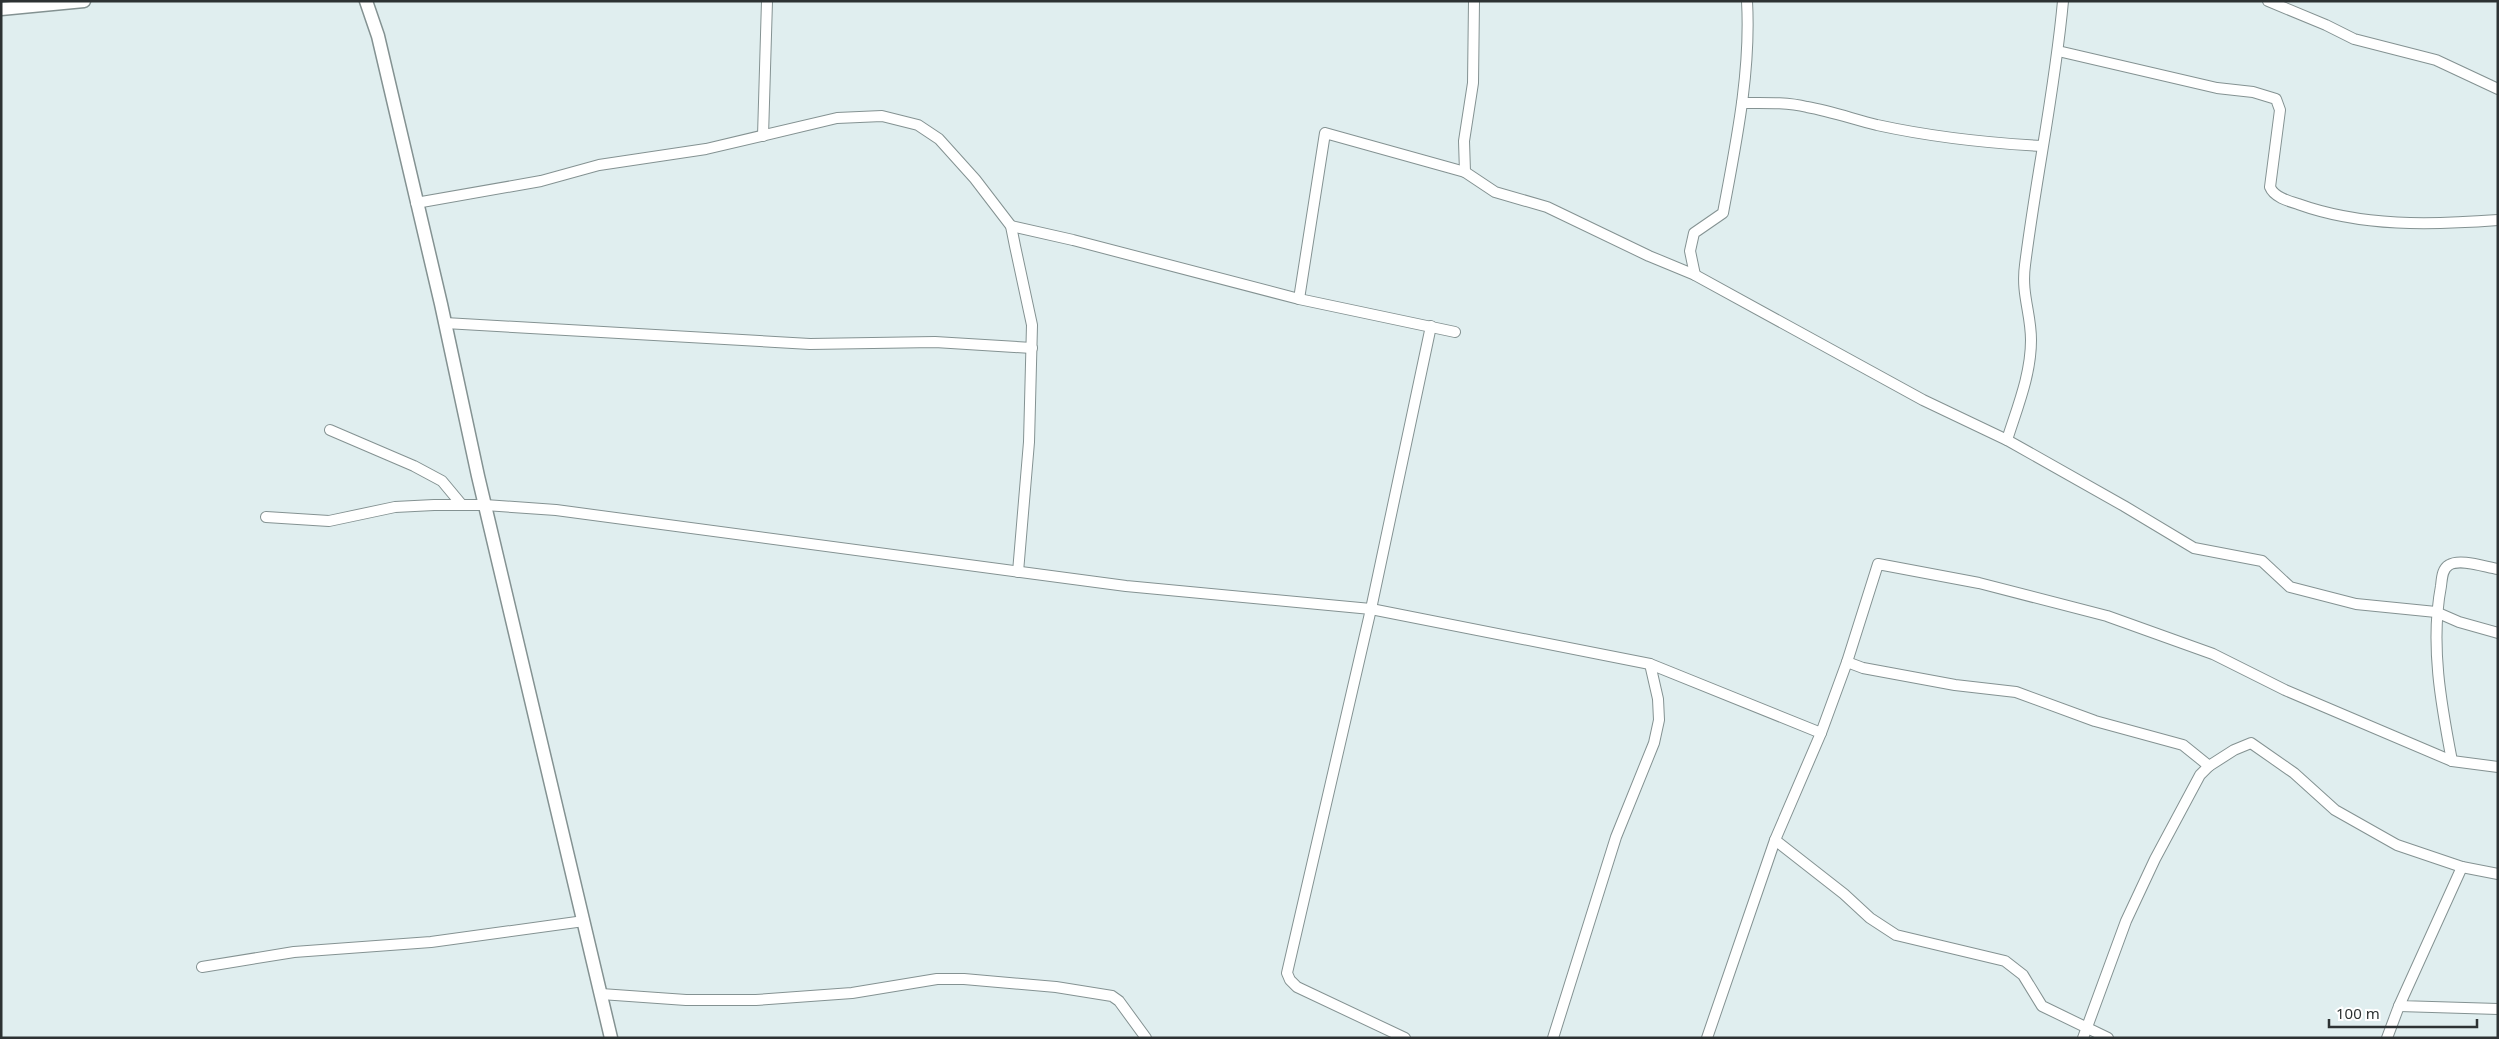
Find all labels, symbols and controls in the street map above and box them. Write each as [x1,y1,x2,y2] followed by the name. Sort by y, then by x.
[2329,996,2476,1028] scale bar
[2336,1003,2380,1023] text: 100 m

